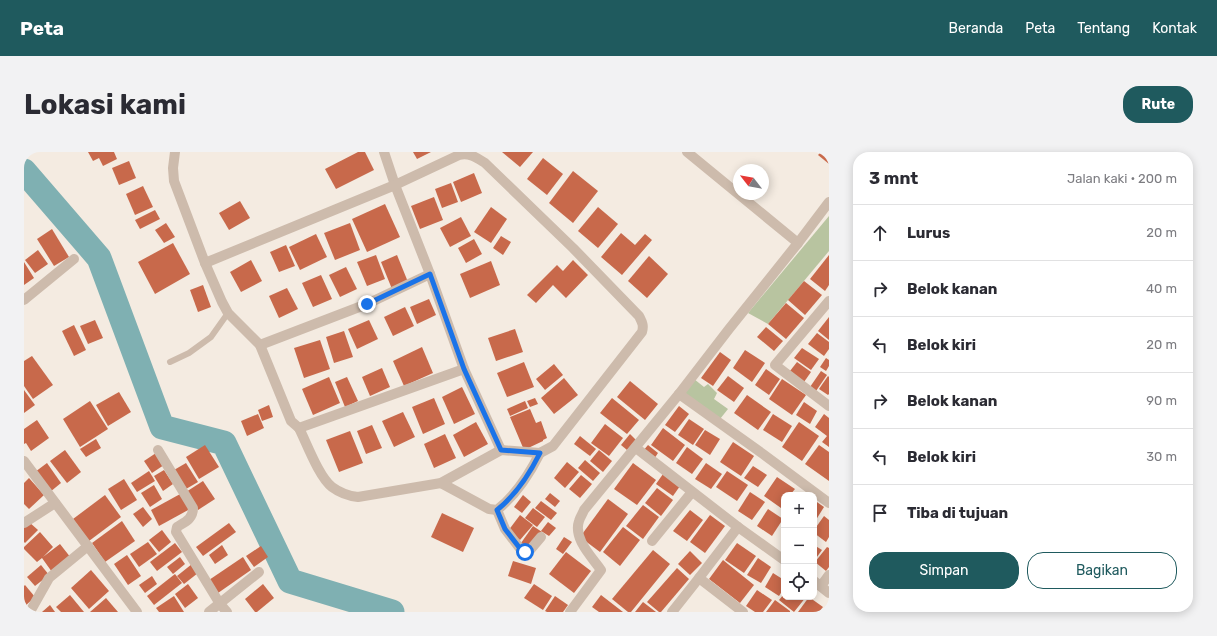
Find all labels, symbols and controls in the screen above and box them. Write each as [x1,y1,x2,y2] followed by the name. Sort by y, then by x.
[20,17,64,40] text: Peta
[949,20,1003,37] text: Beranda
[1025,20,1055,37] text: Peta
[1077,20,1130,37] text: Tentang
[1152,20,1197,37] text: Kontak
[1123,86,1193,123] button: Rute
[24,88,186,121] text: Lokasi kami
[733,164,769,200] north arrow
[869,168,918,188] text: 3 mnt
[1067,171,1177,186] text: Jalan kaki · 200 m
[869,222,891,244] icon: ahead
[907,224,950,242] text: Lurus
[1146,225,1177,240] text: 20 m
[869,278,891,300] icon: right
[907,280,997,298] text: Belok kanan
[1146,281,1177,296] text: 40 m
[358,295,376,313] route end
[869,334,891,356] icon: left
[907,336,976,354] text: Belok kiri
[1146,337,1177,352] text: 20 m
[869,390,891,412] icon: right
[907,392,997,410] text: Belok kanan
[1146,393,1177,408] text: 90 m
[869,446,891,468] icon: left
[907,448,976,466] text: Belok kiri
[1146,449,1177,464] text: 30 m
[781,492,817,600] map controls
[781,492,817,528] button: +
[869,502,891,524] icon: arrive
[907,504,1008,522] text: Tiba di tujuan
[781,528,817,564] button: −
[516,543,534,561] route start
[869,552,1019,589] button: Simpan
[1027,552,1177,589] button: Bagikan
[781,564,817,600] button: locate

